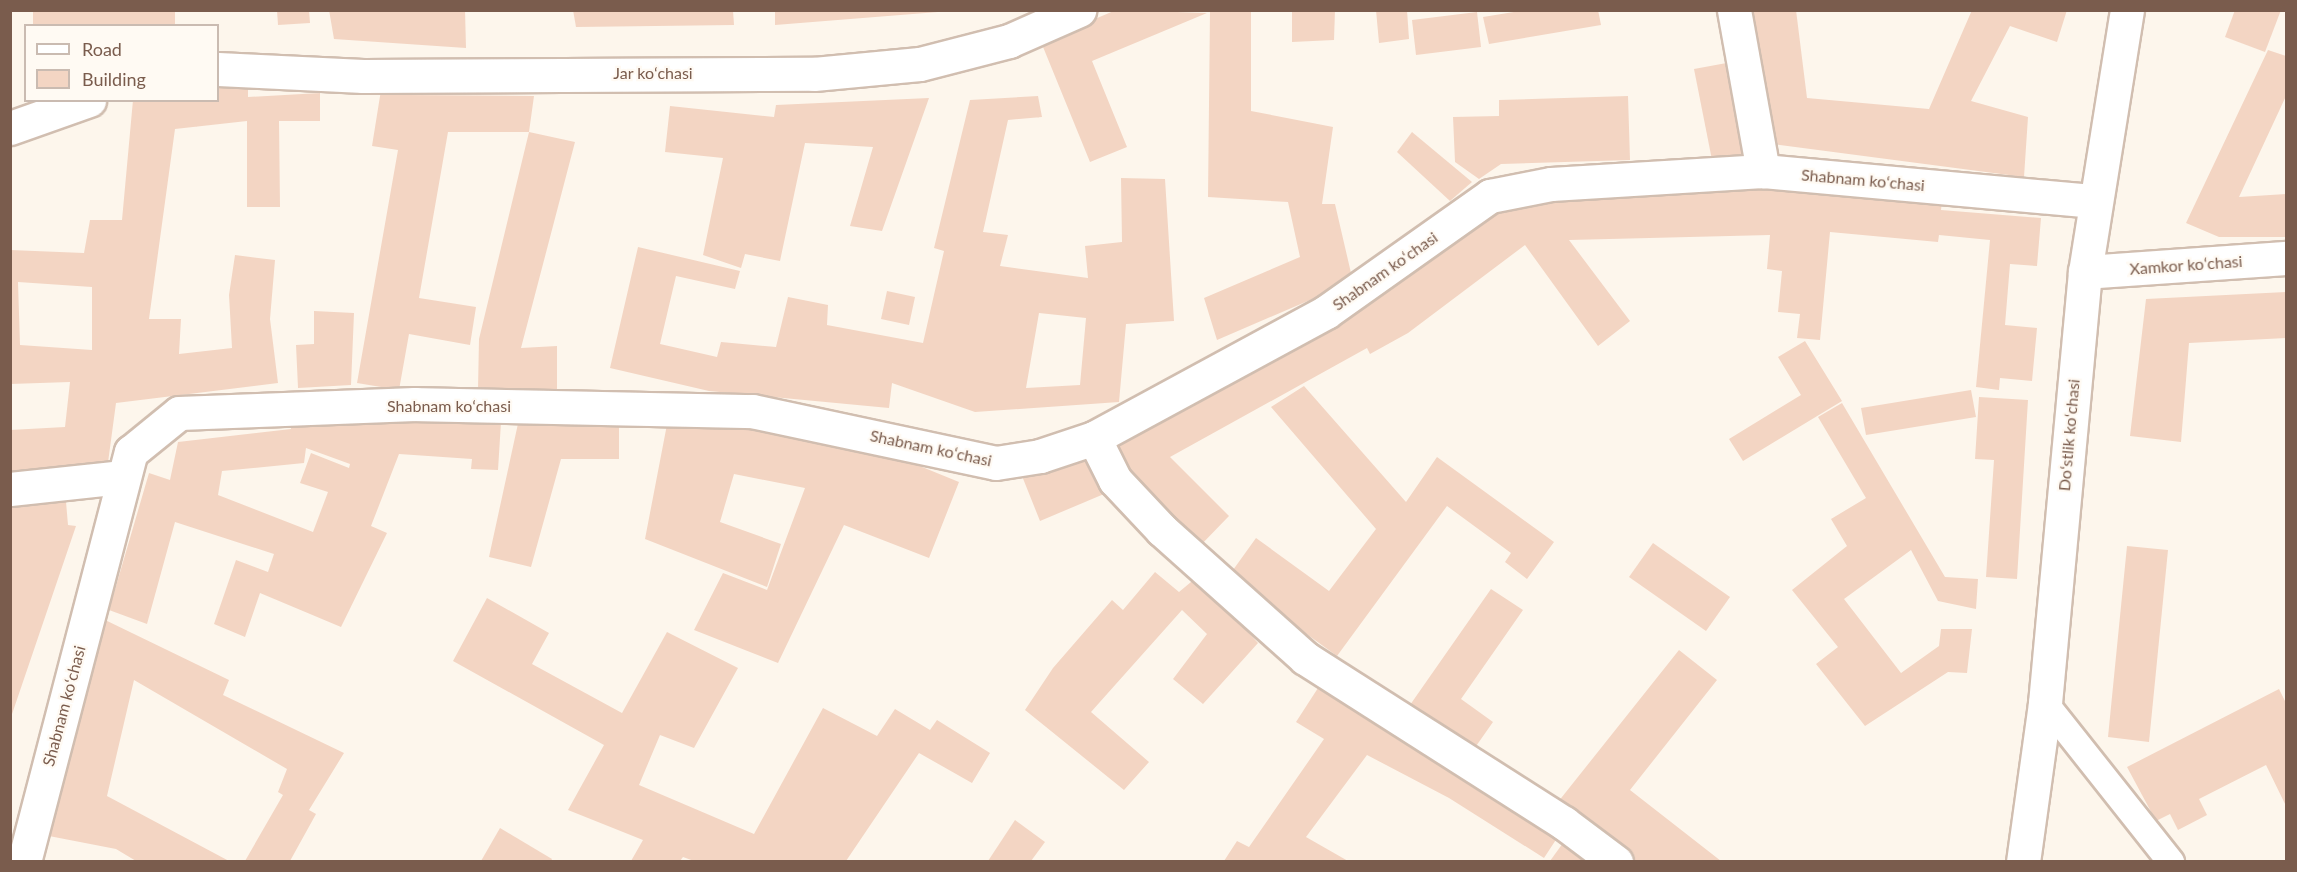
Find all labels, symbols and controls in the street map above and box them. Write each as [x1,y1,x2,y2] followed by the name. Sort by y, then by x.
[24,24,219,102] legend
[82,38,122,60] text: Road
[613,63,693,83] street label: Jar koʻchasi
[82,68,146,90] text: Building
[1800,165,1926,195] street label: Shabnam koʻchasi
[1329,228,1441,314] street label: Shabnam koʻchasi
[2129,251,2243,279] street label: Xamkor koʻchasi
[2055,378,2083,492] street label: Doʻstlik koʻchasi
[387,396,511,416] street label: Shabnam koʻchasi
[868,426,994,470] street label: Shabnam koʻchasi
[39,644,89,768] street label: Shabnam koʻchasi

